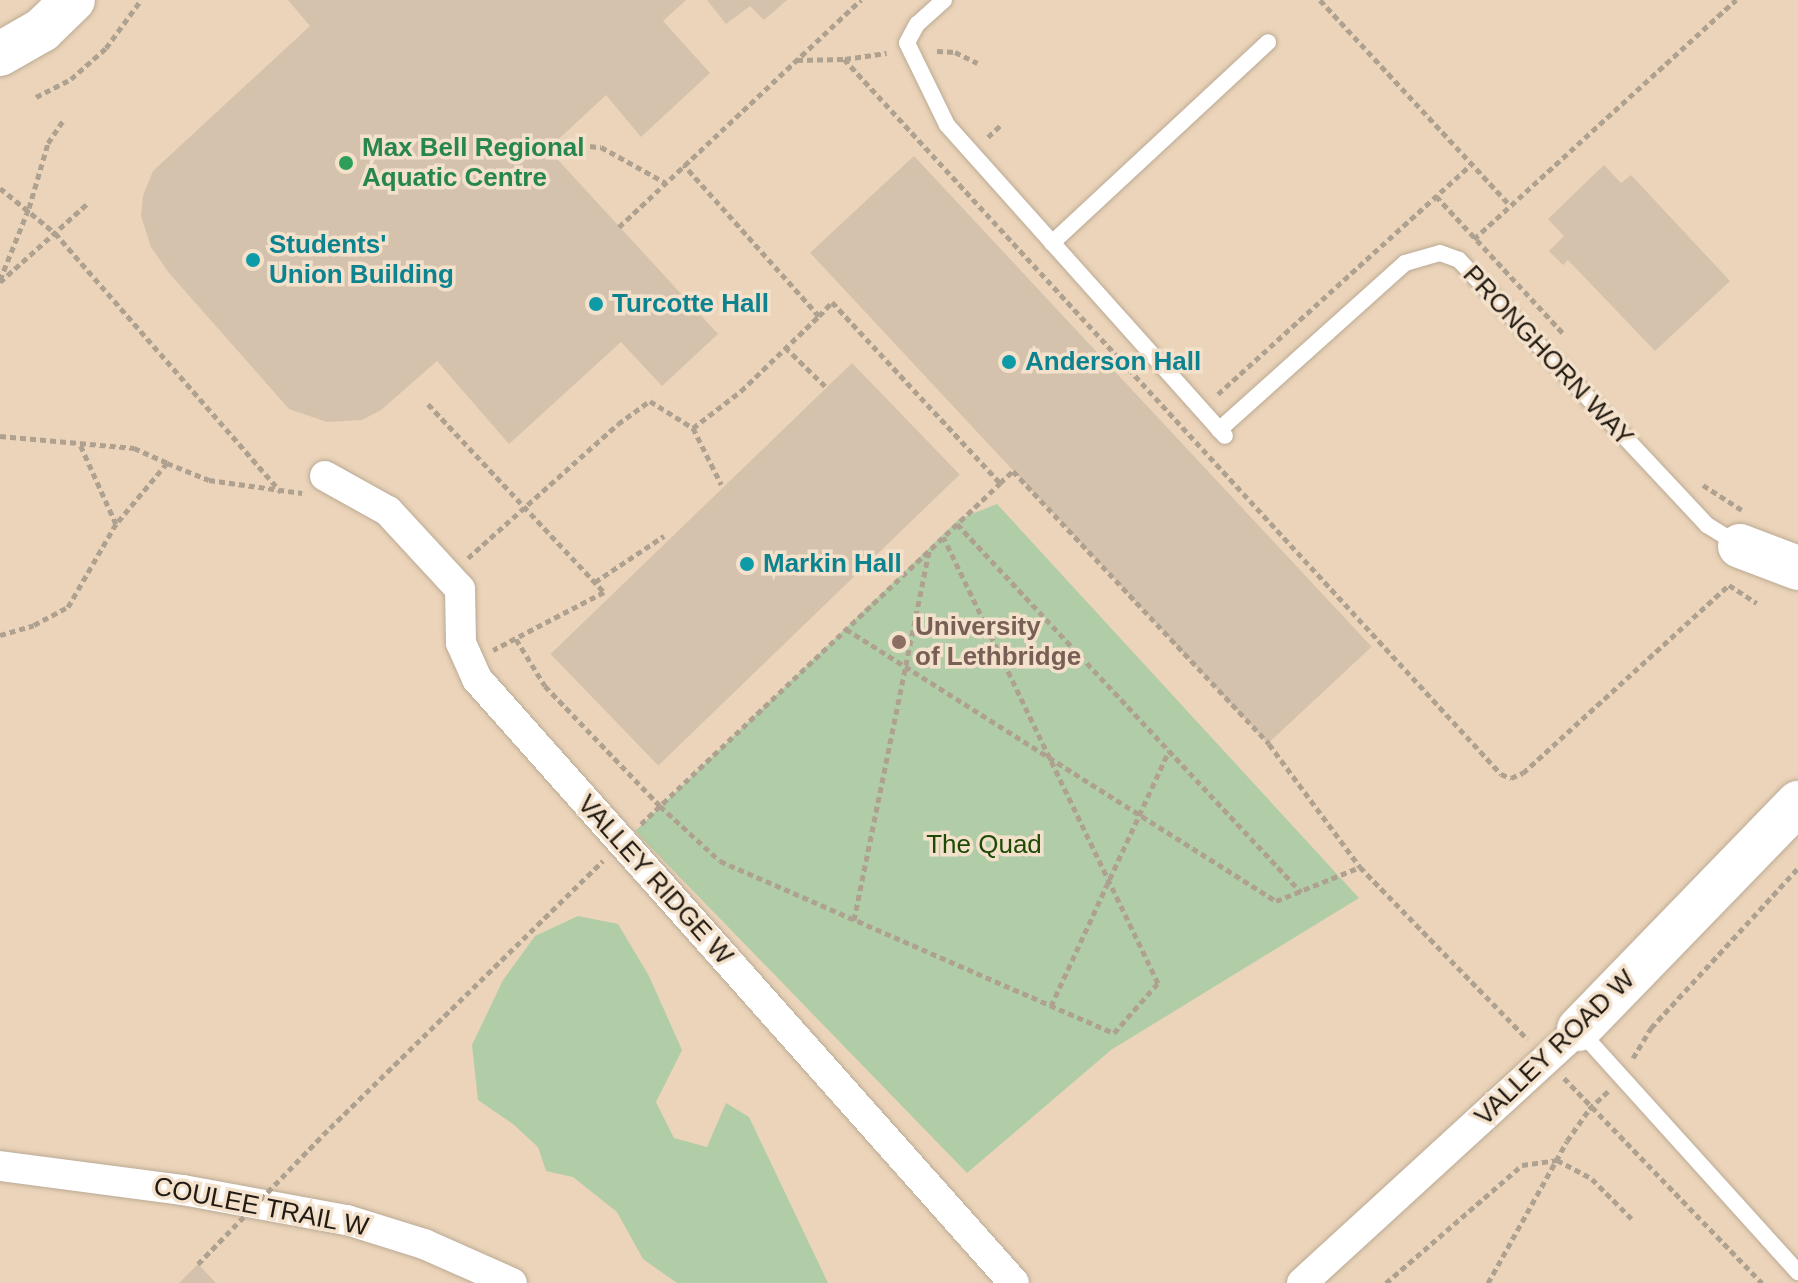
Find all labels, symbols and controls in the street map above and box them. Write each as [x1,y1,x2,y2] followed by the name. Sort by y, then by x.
[362,132,584,194] place label: Max Bell Regional Aquatic Centre
[337,154,355,172] marker: Max Bell Regional Aquatic Centre
[269,229,454,290] place label: Students' Union Building
[244,251,262,269] marker: Students' Union Building
[1456,259,1640,453] street label: PRONGHORN WAY
[612,288,769,320] place label: Turcotte Hall
[587,295,605,313] marker: Turcotte Hall
[1025,346,1201,378] place label: Anderson Hall
[1000,353,1018,371] marker: Anderson Hall
[763,548,902,580] place label: Markin Hall
[738,555,756,573] marker: Markin Hall
[915,611,1081,672] place label: University of Lethbridge
[890,633,908,651] marker: University of Lethbridge
[571,789,739,971] street label: VALLEY RIDGE W
[926,829,1042,861] park label: The Quad
[1468,964,1642,1132] street label: VALLEY ROAD W
[150,1171,372,1243] street label: COULEE TRAIL W

